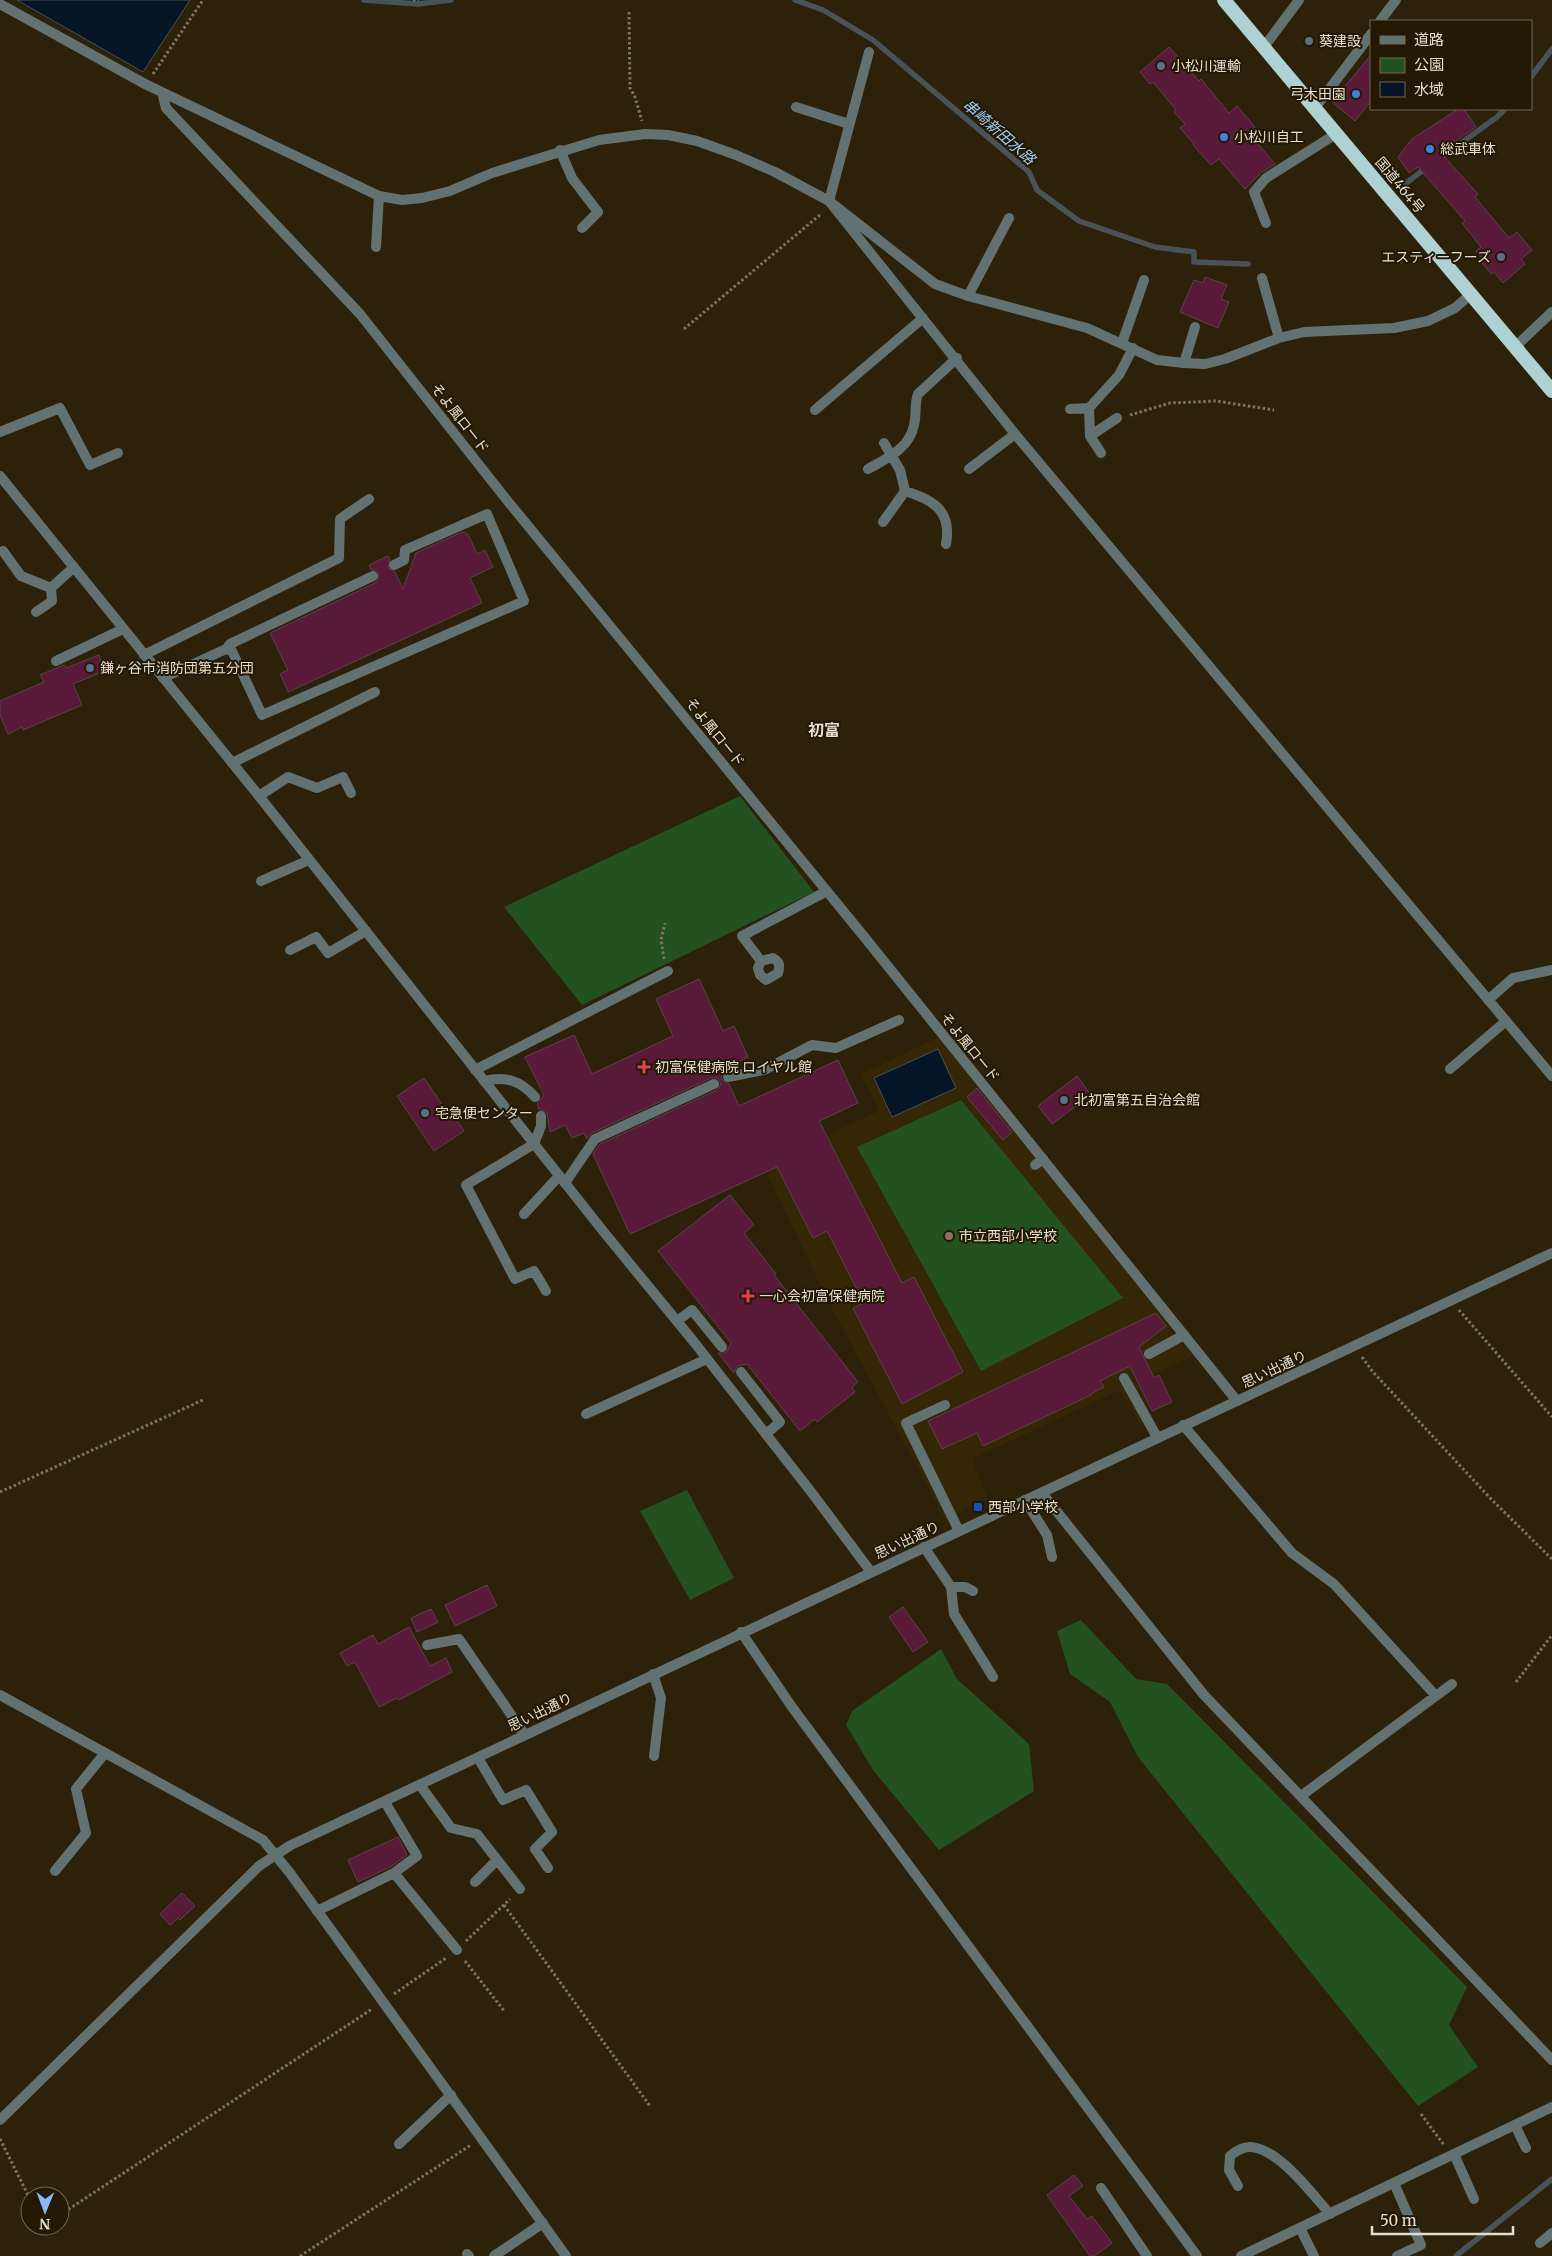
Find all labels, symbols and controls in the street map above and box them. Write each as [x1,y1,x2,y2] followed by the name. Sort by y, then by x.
[1370,20,1532,110] legend
[1414,30,1444,49] text: 道路
[1319,32,1361,50] place label: 葵建設
[1303,35,1315,47] marker: 葵建設
[1414,55,1444,74] text: 公園
[1171,57,1241,75] place label: 小松川運輸
[1155,60,1167,72] marker: 小松川運輸
[1414,80,1444,99] text: 水域
[1290,85,1346,103] place label: 弓木田園
[1350,88,1362,100] marker: 弓木田園
[959,95,1041,170] water label: 串崎新田水路
[1234,128,1304,146] place label: 小松川自工
[1218,131,1230,143] marker: 小松川自工
[1440,140,1496,158] place label: 総武車体
[1424,143,1436,155] marker: 総武車体
[1371,153,1429,217] street label: 国道464号
[1381,248,1491,266] place label: エスティーフーズ
[1495,251,1507,263] marker: エスティーフーズ
[427,379,493,457] street label: そよ風ロード
[100,659,254,677] place label: 鎌ヶ谷市消防団第五分団
[84,662,96,674] marker: 鎌ヶ谷市消防団第五分団
[682,694,748,770] street label: そよ風ロード
[808,720,840,740] district label: 初富
[937,1009,1003,1085] street label: そよ風ロード
[655,1058,812,1076] place label: 初富保健病院 ロイヤル館
[637,1060,651,1074] marker: 初富保健病院 ロイヤル館
[1074,1091,1200,1109] place label: 北初富第五自治会館
[1058,1094,1070,1106] marker: 北初富第五自治会館
[435,1104,533,1122] place label: 宅急便センター
[419,1107,431,1119] marker: 宅急便センター
[959,1227,1057,1245] place label: 市立西部小学校
[943,1230,955,1242] marker: 市立西部小学校
[759,1287,885,1305] place label: 一心会初富保健病院
[741,1289,755,1303] marker: 一心会初富保健病院
[1238,1346,1310,1392] street label: 思い出通り
[988,1498,1058,1516] place label: 西部小学校
[972,1501,984,1513] marker: 西部小学校
[871,1517,943,1563] street label: 思い出通り
[505,1689,575,1735] street label: 思い出通り
[20,2186,70,2236] north arrow
[1372,2204,1513,2236] scale bar
[1380,2211,1417,2230] text: 50 m
[39,2215,50,2233] text: N

